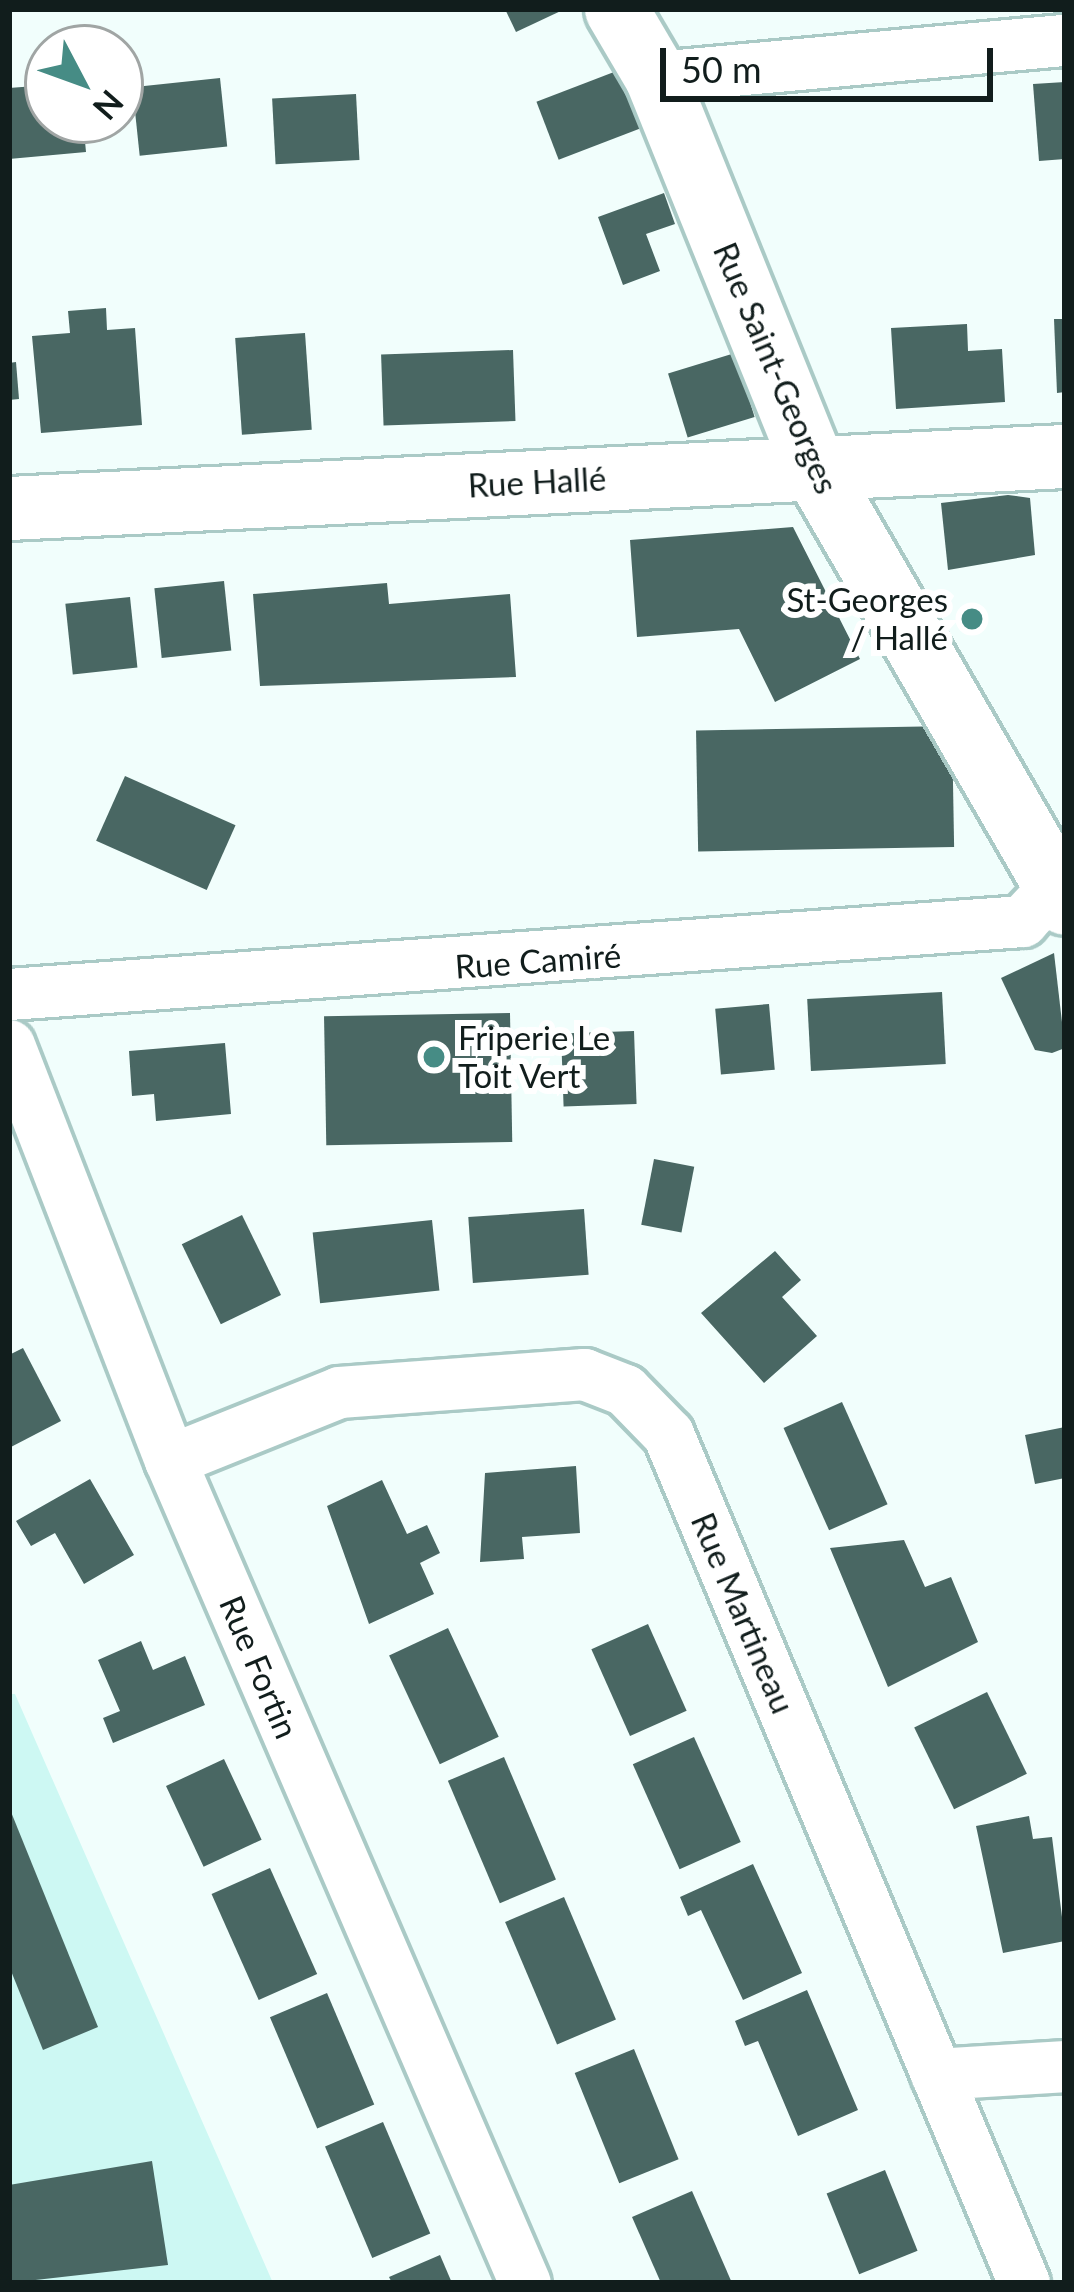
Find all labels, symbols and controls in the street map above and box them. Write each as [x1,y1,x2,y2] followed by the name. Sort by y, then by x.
[24,24,144,144] north arrow
[666,24,999,98] scale bar
[681,47,762,91] text: 50 m
[85,83,132,128] text: N
[705,237,847,499] street label: Rue Saint-Georges
[467,459,607,505] street label: Rue Hallé
[786,580,948,658] place label: St-Georges / Hallé
[959,606,985,632] marker: St-Georges / Hallé
[454,935,622,987] street label: Rue Camiré
[458,1018,610,1096] place label: Friperie Le Toit Vert
[421,1044,447,1070] marker: Friperie Le Toit Vert
[683,1507,803,1719] street label: Rue Martineau
[211,1590,307,1744] street label: Rue Fortin

